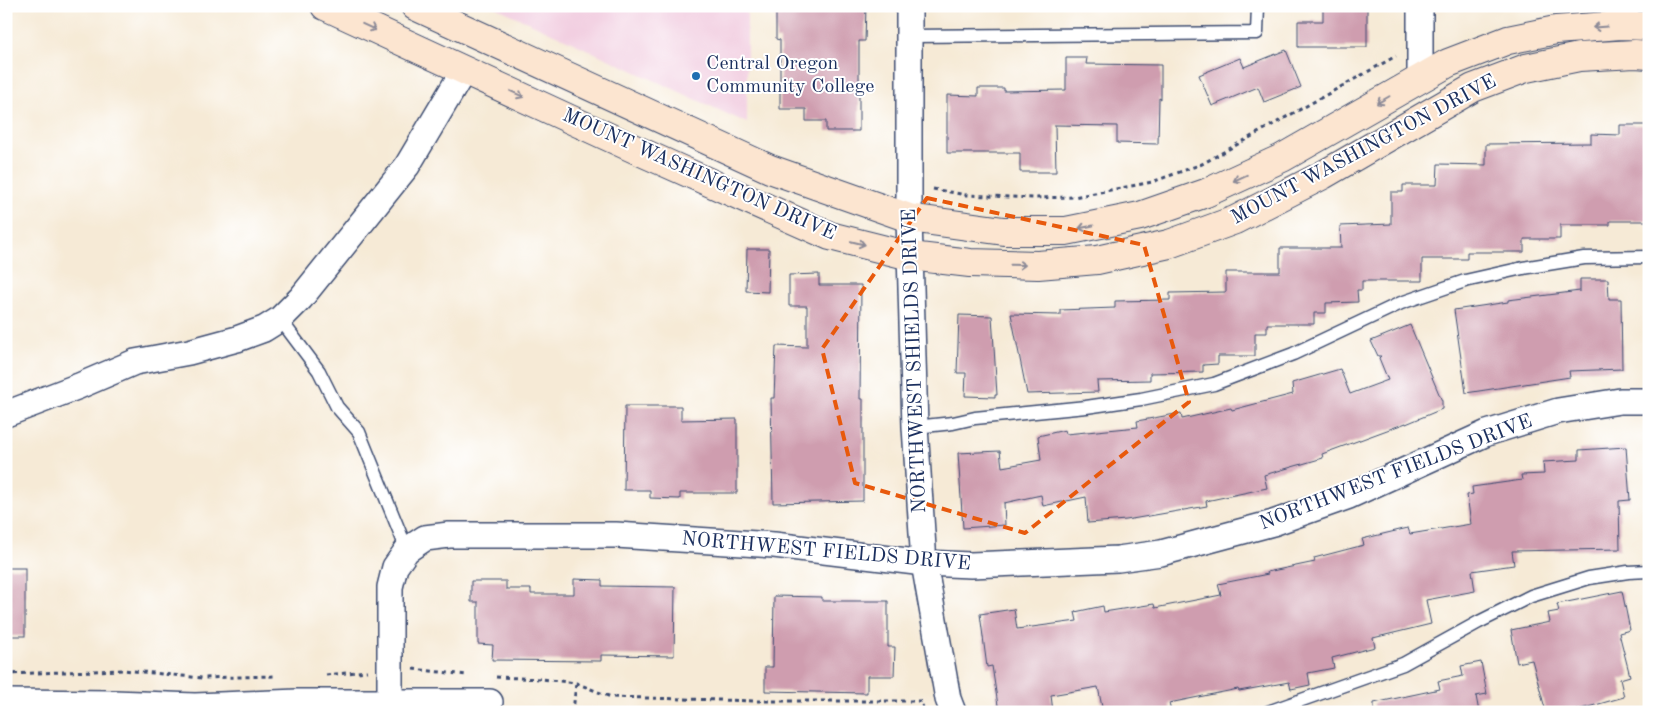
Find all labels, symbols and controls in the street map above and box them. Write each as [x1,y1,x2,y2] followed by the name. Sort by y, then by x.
[361,22,376,32] one-way arrow
[1592,22,1608,32] one-way arrow
[706,54,874,97] place label: Central Oregon Community College
[690,70,702,82] marker: Central Oregon Community College
[1228,71,1500,229] street label: MOUNT WASHINGTON DRIVE
[509,90,524,100] one-way arrow
[1376,95,1390,105] one-way arrow
[559,105,839,245] street label: MOUNT WASHINGTON DRIVE
[1233,173,1248,183] one-way arrow
[900,208,930,514] street label: NORTHWEST SHIELDS DRIVE
[1078,223,1094,232] one-way arrow
[849,239,865,248] one-way arrow
[1010,260,1026,269] one-way arrow
[1257,412,1535,534] street label: NORTHWEST FIELDS DRIVE
[680,529,972,575] street label: NORTHWEST FIELDS DRIVE

